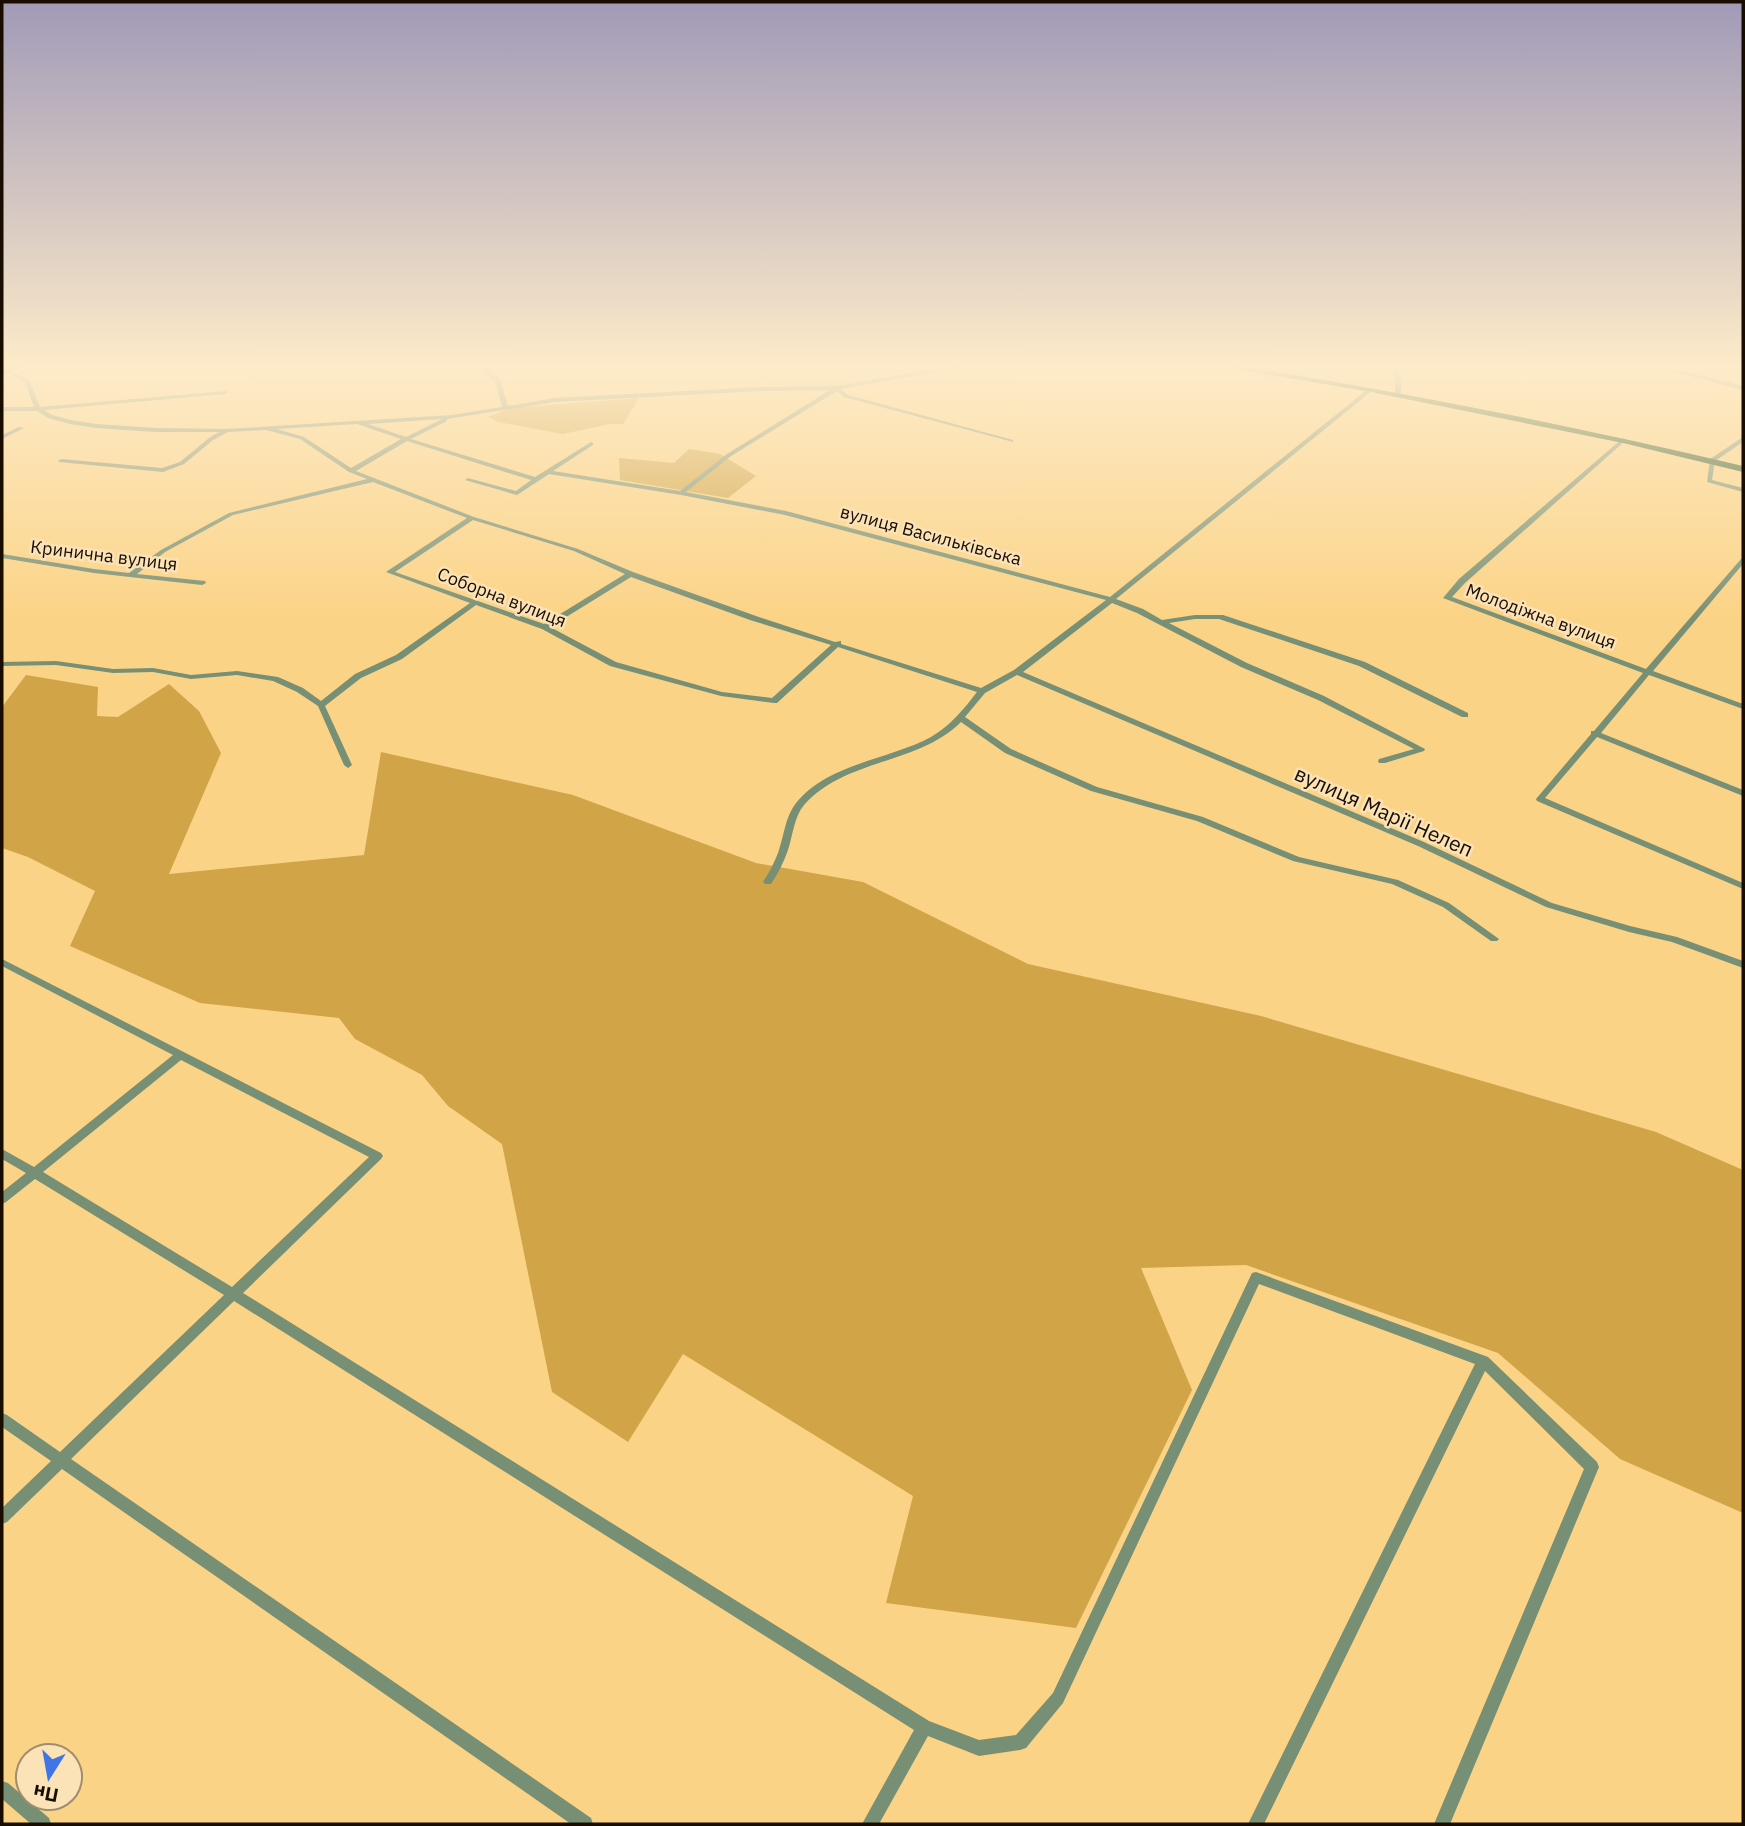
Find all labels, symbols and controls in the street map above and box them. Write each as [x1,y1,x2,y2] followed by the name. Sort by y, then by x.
[838,500,1025,570] street label: вулиця Васильківська
[29,535,179,575] street label: Кринична вулиця
[434,562,570,632] street label: Соборна вулиця
[1463,578,1619,654] street label: Молодіжна вулиця
[1290,759,1478,863] street label: вулиця Марії Нелеп
[14,1742,84,1812] north arrow
[31,1780,60,1808] text: Пн

